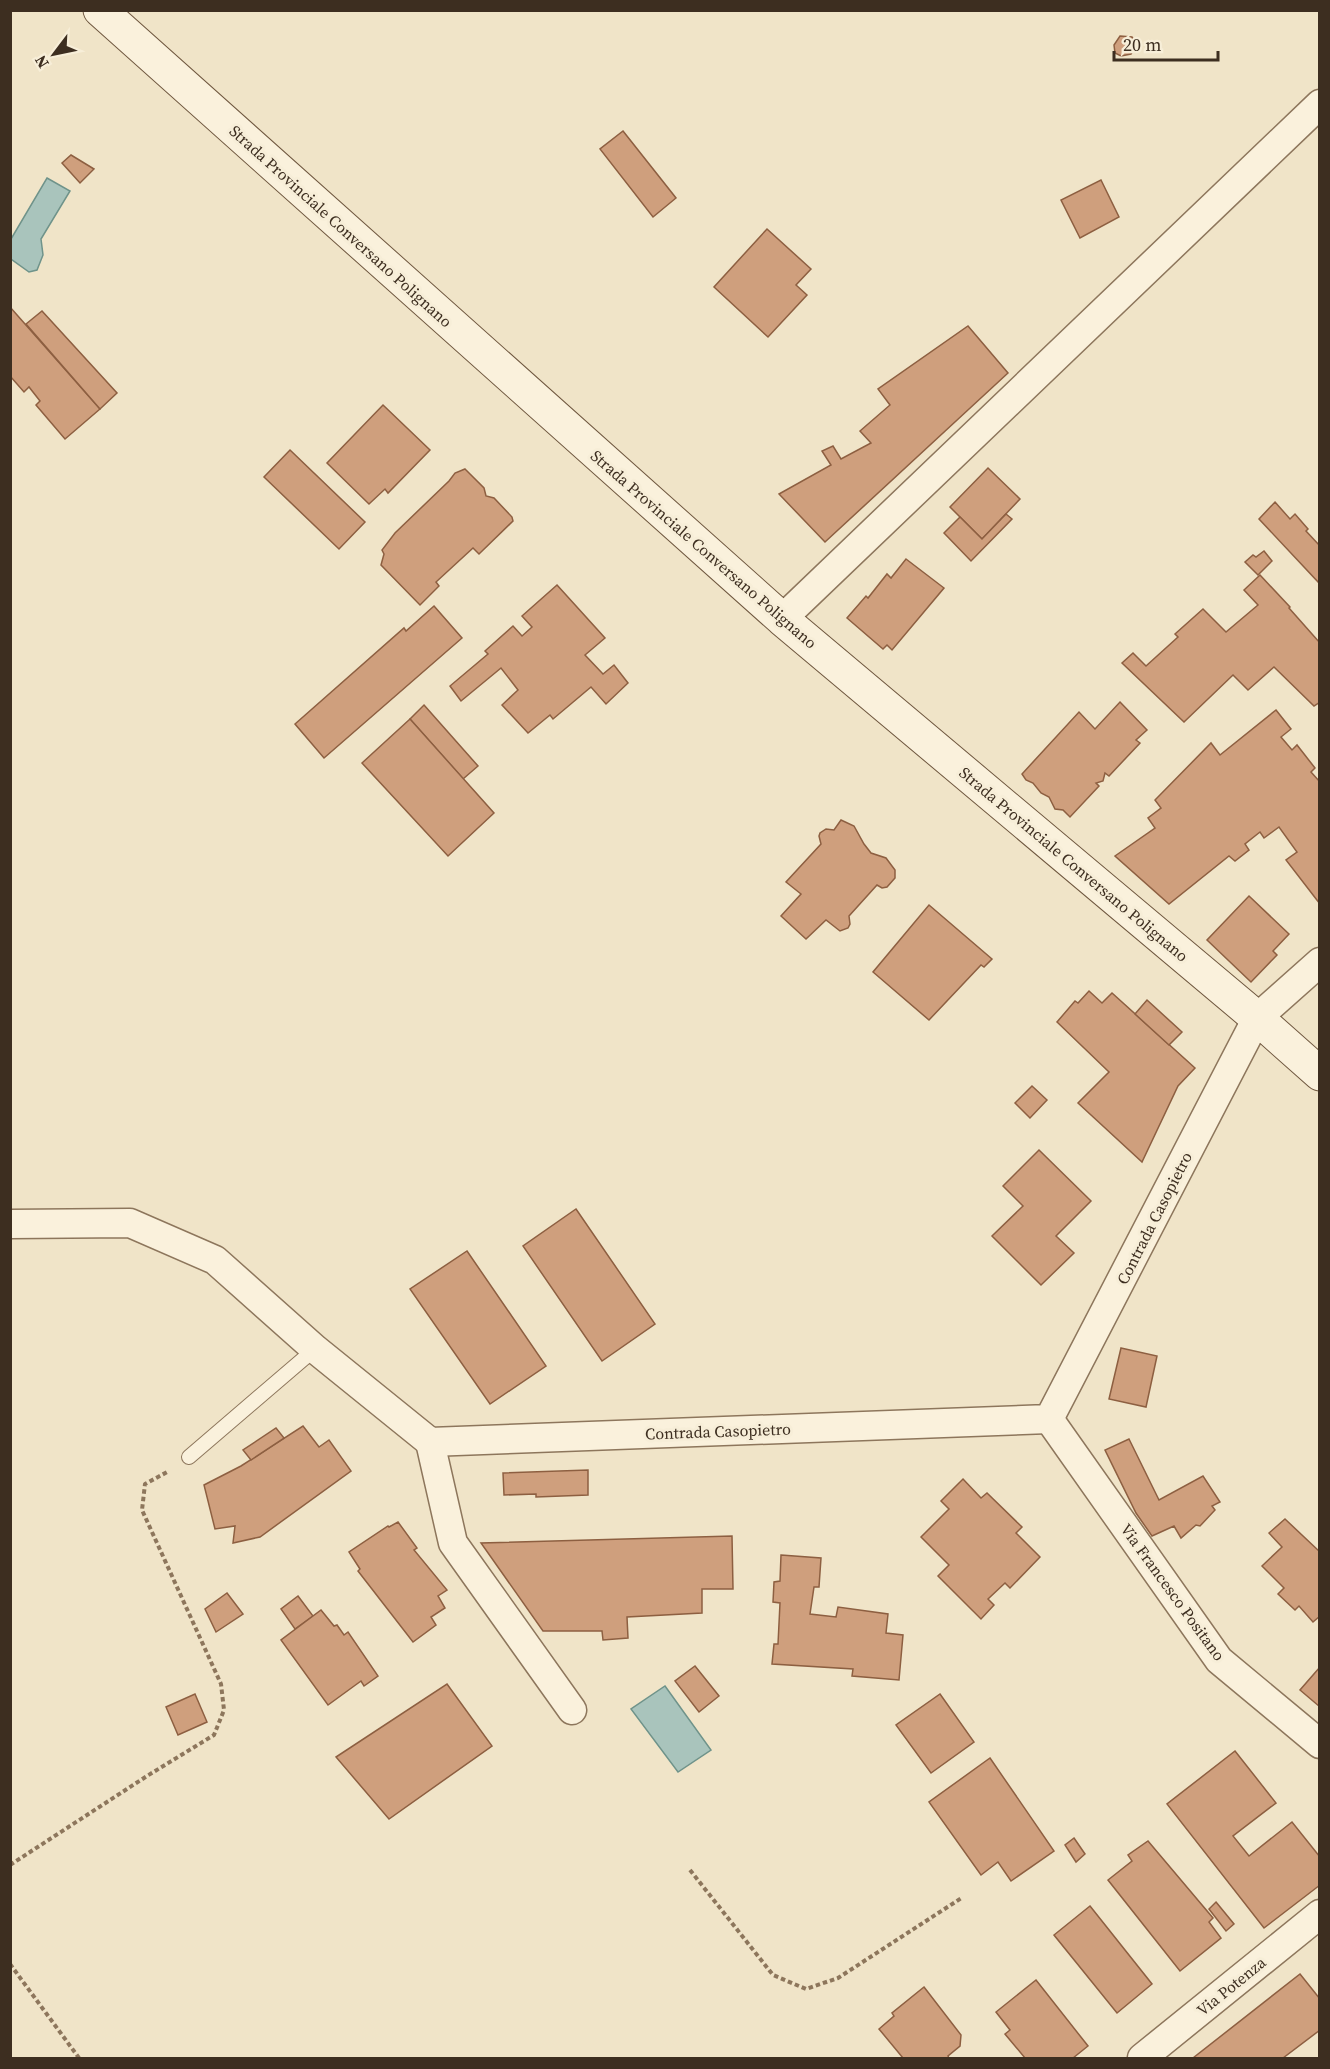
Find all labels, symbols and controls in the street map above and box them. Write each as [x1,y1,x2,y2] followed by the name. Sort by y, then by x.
[24,24,84,84] north arrow
[1114,24,1218,62] scale bar
[1123,32,1161,57] text: 20 m
[29,51,54,73] text: N
[225,120,457,332] street label: Strada Provinciale Conversano Polignano
[586,445,822,654] street label: Strada Provinciale Conversano Polignano
[955,761,1193,967] street label: Strada Provinciale Conversano Polignano
[1111,1148,1197,1288] street label: Contrada Casopietro
[645,1417,791,1445] street label: Contrada Casopietro
[1116,1519,1230,1665] street label: Via Francesco Positano
[1192,1951,1271,2021] street label: Via Potenza

